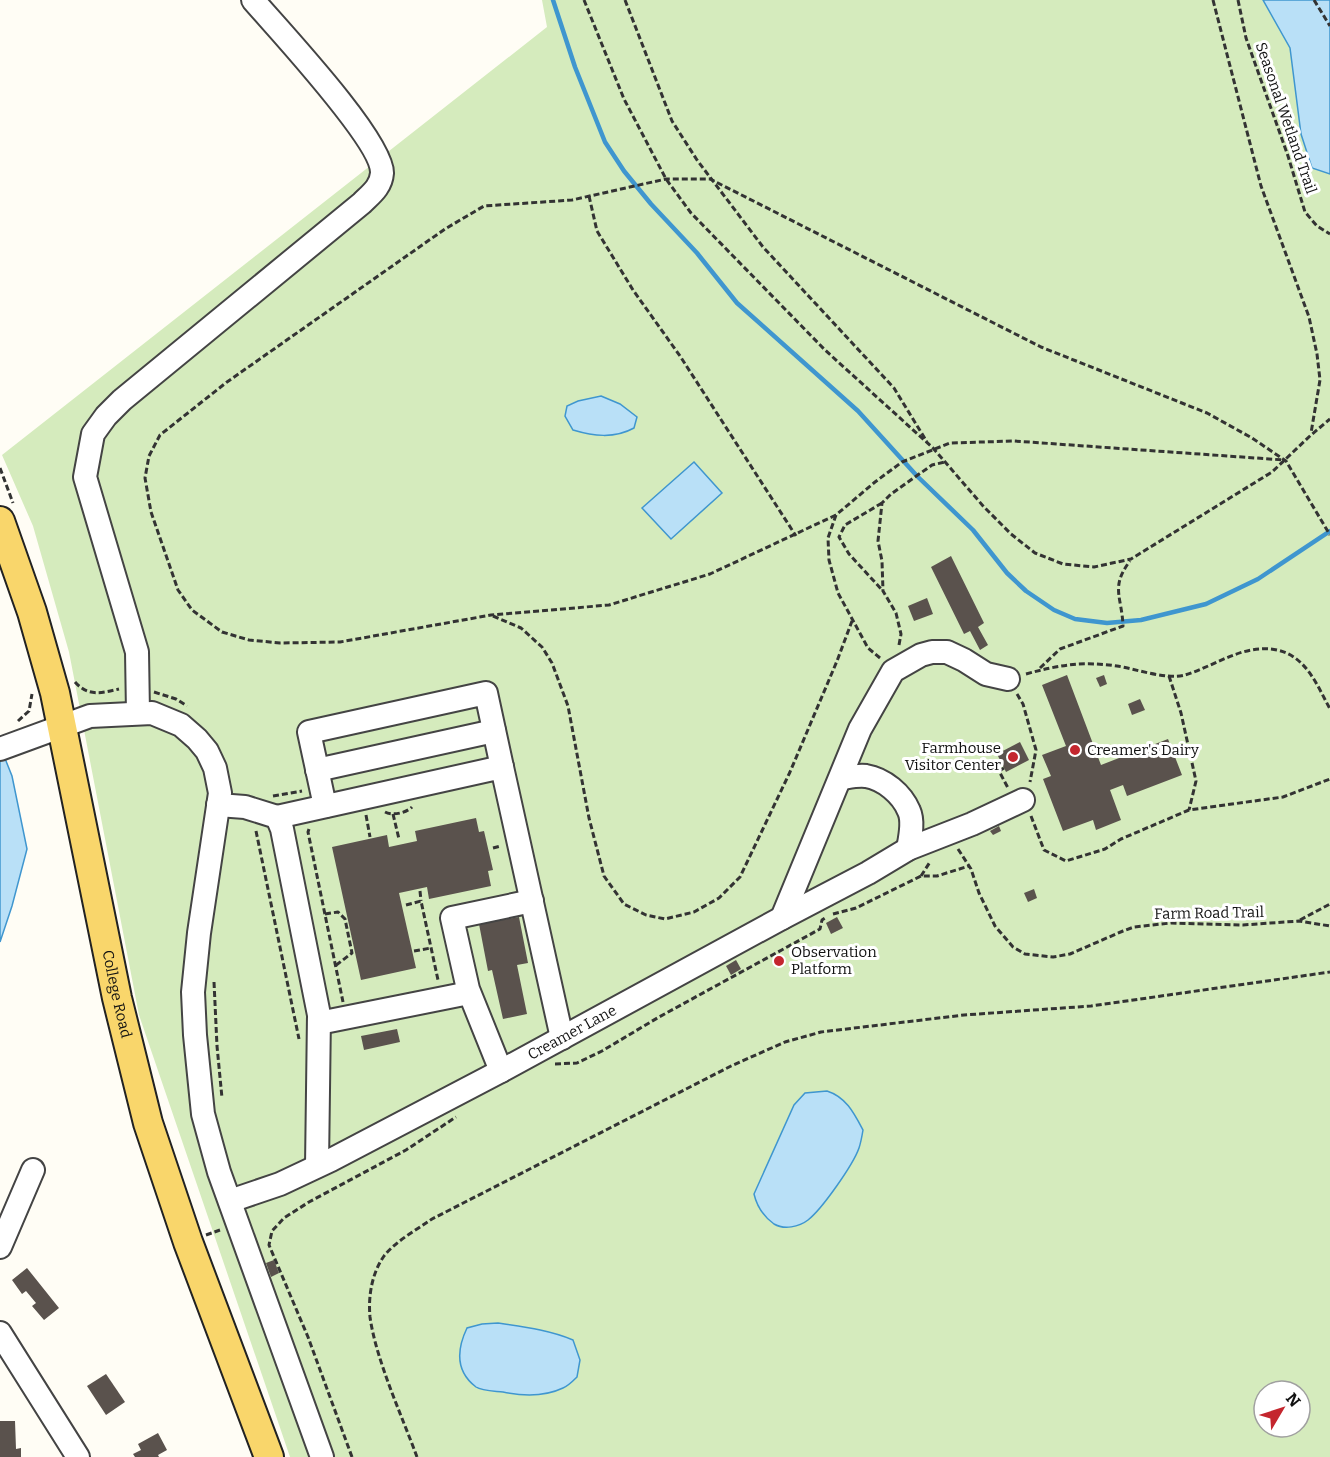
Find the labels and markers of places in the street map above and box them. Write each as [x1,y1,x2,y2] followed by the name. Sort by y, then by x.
[905,739,1001,774] place label: Farmhouse Visitor Center
[1087,741,1199,759] place label: Creamer's Dairy
[1068,743,1082,757] marker: Creamer's Dairy
[1006,750,1020,764] marker: Farmhouse Visitor Center
[791,943,877,978] place label: Observation Platform
[772,954,786,968] marker: Observation Platform

